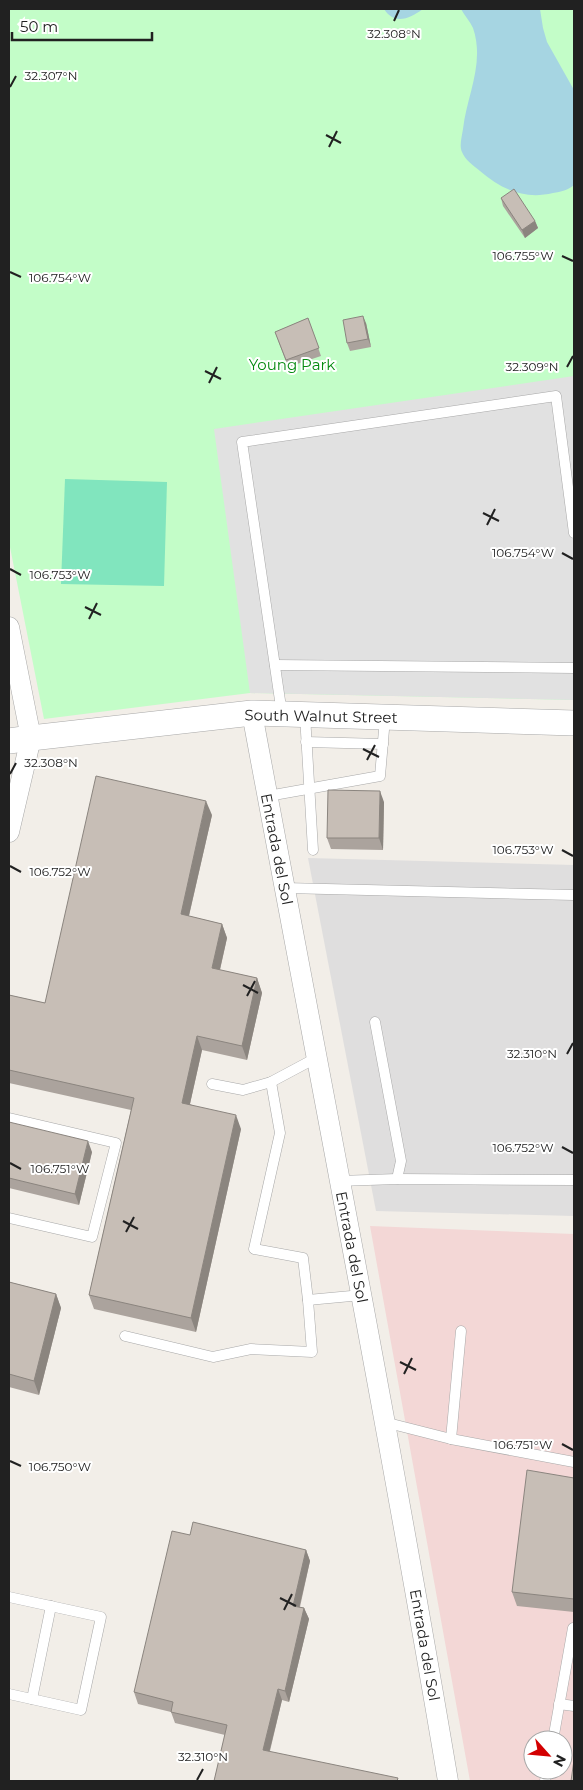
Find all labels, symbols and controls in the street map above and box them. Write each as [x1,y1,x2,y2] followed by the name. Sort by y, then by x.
[12,10,152,42] scale bar
[20,17,58,36] text: 50 m
[367,26,421,41] text: 32.308°N
[25,68,77,83] text: 32.307°N
[493,248,553,263] text: 106.755°W
[29,270,91,285] text: 106.754°W
[249,355,335,374] park label: Young Park
[505,359,559,374] text: 32.309°N
[492,545,554,560] text: 106.754°W
[30,567,90,582] text: 106.753°W
[244,705,398,727] street label: South Walnut Street
[24,755,78,770] text: 32.308°N
[257,792,297,906] street label: Entrada del Sol
[493,842,553,857] text: 106.753°W
[29,864,91,879] text: 106.752°W
[507,1046,557,1061] text: 32.310°N
[492,1140,554,1155] text: 106.752°W
[31,1161,89,1176] text: 106.751°W
[332,1190,372,1304] street label: Entrada del Sol
[494,1437,552,1452] text: 106.751°W
[29,1459,91,1474] text: 106.750°W
[406,1588,444,1702] street label: Entrada del Sol
[523,1730,573,1780] north arrow
[178,1749,228,1764] text: 32.310°N
[549,1752,570,1770] text: N

